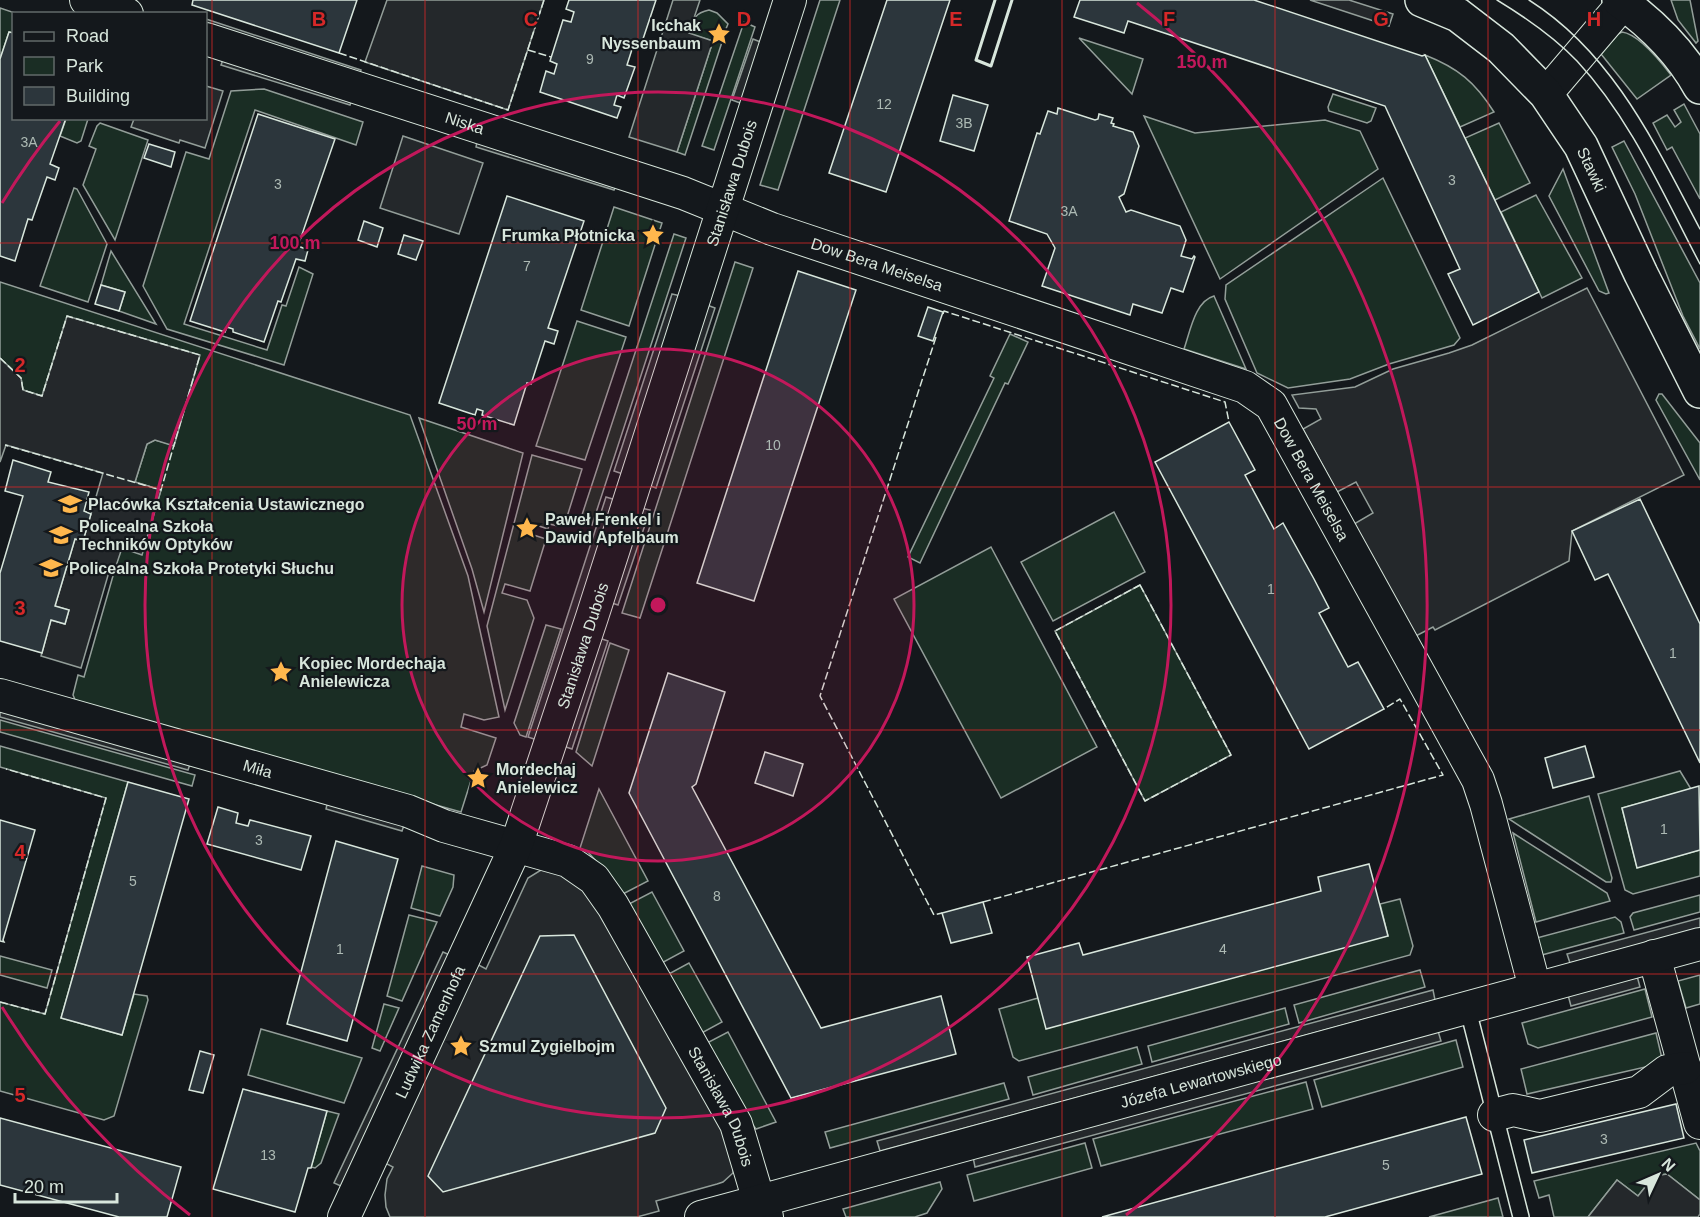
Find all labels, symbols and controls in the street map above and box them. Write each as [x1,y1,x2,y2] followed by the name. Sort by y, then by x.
[312,8,326,30] text: B
[524,8,538,30] text: C
[737,8,751,30] text: D
[949,8,963,30] text: E
[1163,8,1175,30] text: F
[1373,8,1389,30] text: G
[1587,8,1601,30] text: H
[12,12,207,120] legend
[601,17,701,52] place label: Icchak Nyssenbaum
[706,21,732,47] place icon: Icchak Nyssenbaum
[66,26,109,46] text: Road
[586,51,594,67] house number: 9
[1176,52,1228,72] text: 150 m
[66,56,104,76] text: Park
[66,86,130,106] text: Building
[876,96,892,112] house number: 12
[443,108,487,137] street label: Niska
[955,115,973,131] house number: 3B
[703,118,759,248] street label: Stanisława Dubois
[20,134,38,150] house number: 3A
[1574,144,1610,194] street label: Stawki
[1448,172,1456,188] house number: 3
[274,176,282,192] house number: 3
[1060,203,1078,219] house number: 3A
[640,222,666,248] place icon: Frumka Płotnicka
[502,227,635,244] place label: Frumka Płotnicka
[269,233,321,253] text: 100 m
[809,234,945,294] street label: Dow Bera Meiselsa
[523,258,531,274] house number: 7
[14,354,26,376] text: 2
[456,414,498,434] text: 50 m
[1271,414,1353,543] street label: Dow Bera Meiselsa
[765,437,781,453] house number: 10
[57,491,83,517] school or university icon: Placówka Kształcenia Ustawicznego
[88,496,365,513] place label: Placówka Kształcenia Ustawicznego
[545,511,679,546] place label: Paweł Frenkel i Dawid Apfelbaum
[514,515,540,541] place icon: Paweł Frenkel i Dawid Apfelbaum
[79,518,233,553] place label: Policealna Szkoła Techników Optyków
[48,522,74,548] school or university icon: Policealna Szkoła Techników Optyków
[38,555,64,581] school or university icon: Policealna Szkoła Protetyki Słuchu
[69,560,334,577] place label: Policealna Szkoła Protetyki Słuchu
[554,580,611,711] street label: Stanisława Dubois
[1267,581,1275,597] house number: 1
[648,595,668,615] centre of rings
[14,597,26,619] text: 3
[1669,645,1677,661] house number: 1
[299,655,446,690] place label: Kopiec Mordechaja Anielewicza
[268,659,294,685] place icon: Kopiec Mordechaja Anielewicza
[241,756,274,781] street label: Miła
[496,761,578,796] place label: Mordechaj Anielewicz
[465,765,491,791] place icon: Mordechaj Anielewicz
[1660,821,1668,837] house number: 1
[255,832,263,848] house number: 3
[14,841,26,863] text: 4
[129,873,137,889] house number: 5
[713,888,721,904] house number: 8
[336,941,344,957] house number: 1
[1219,941,1227,957] house number: 4
[392,963,468,1101] street label: Ludwika Zamenhofa
[448,1033,474,1059] place icon: Szmul Zygielbojm
[479,1038,615,1055] place label: Szmul Zygielbojm
[685,1043,757,1169] street label: Stanisława Dubois
[1118,1050,1283,1111] street label: Józefa Lewartowskiego
[14,1084,26,1106] text: 5
[1600,1131,1608,1147] house number: 3
[1628,1145,1688,1205] north arrow
[260,1147,276,1163] house number: 13
[1658,1155,1679,1175] text: N
[1382,1157,1390,1173] house number: 5
[15,1166,117,1204] scale bar
[24,1177,64,1197] text: 20 m

